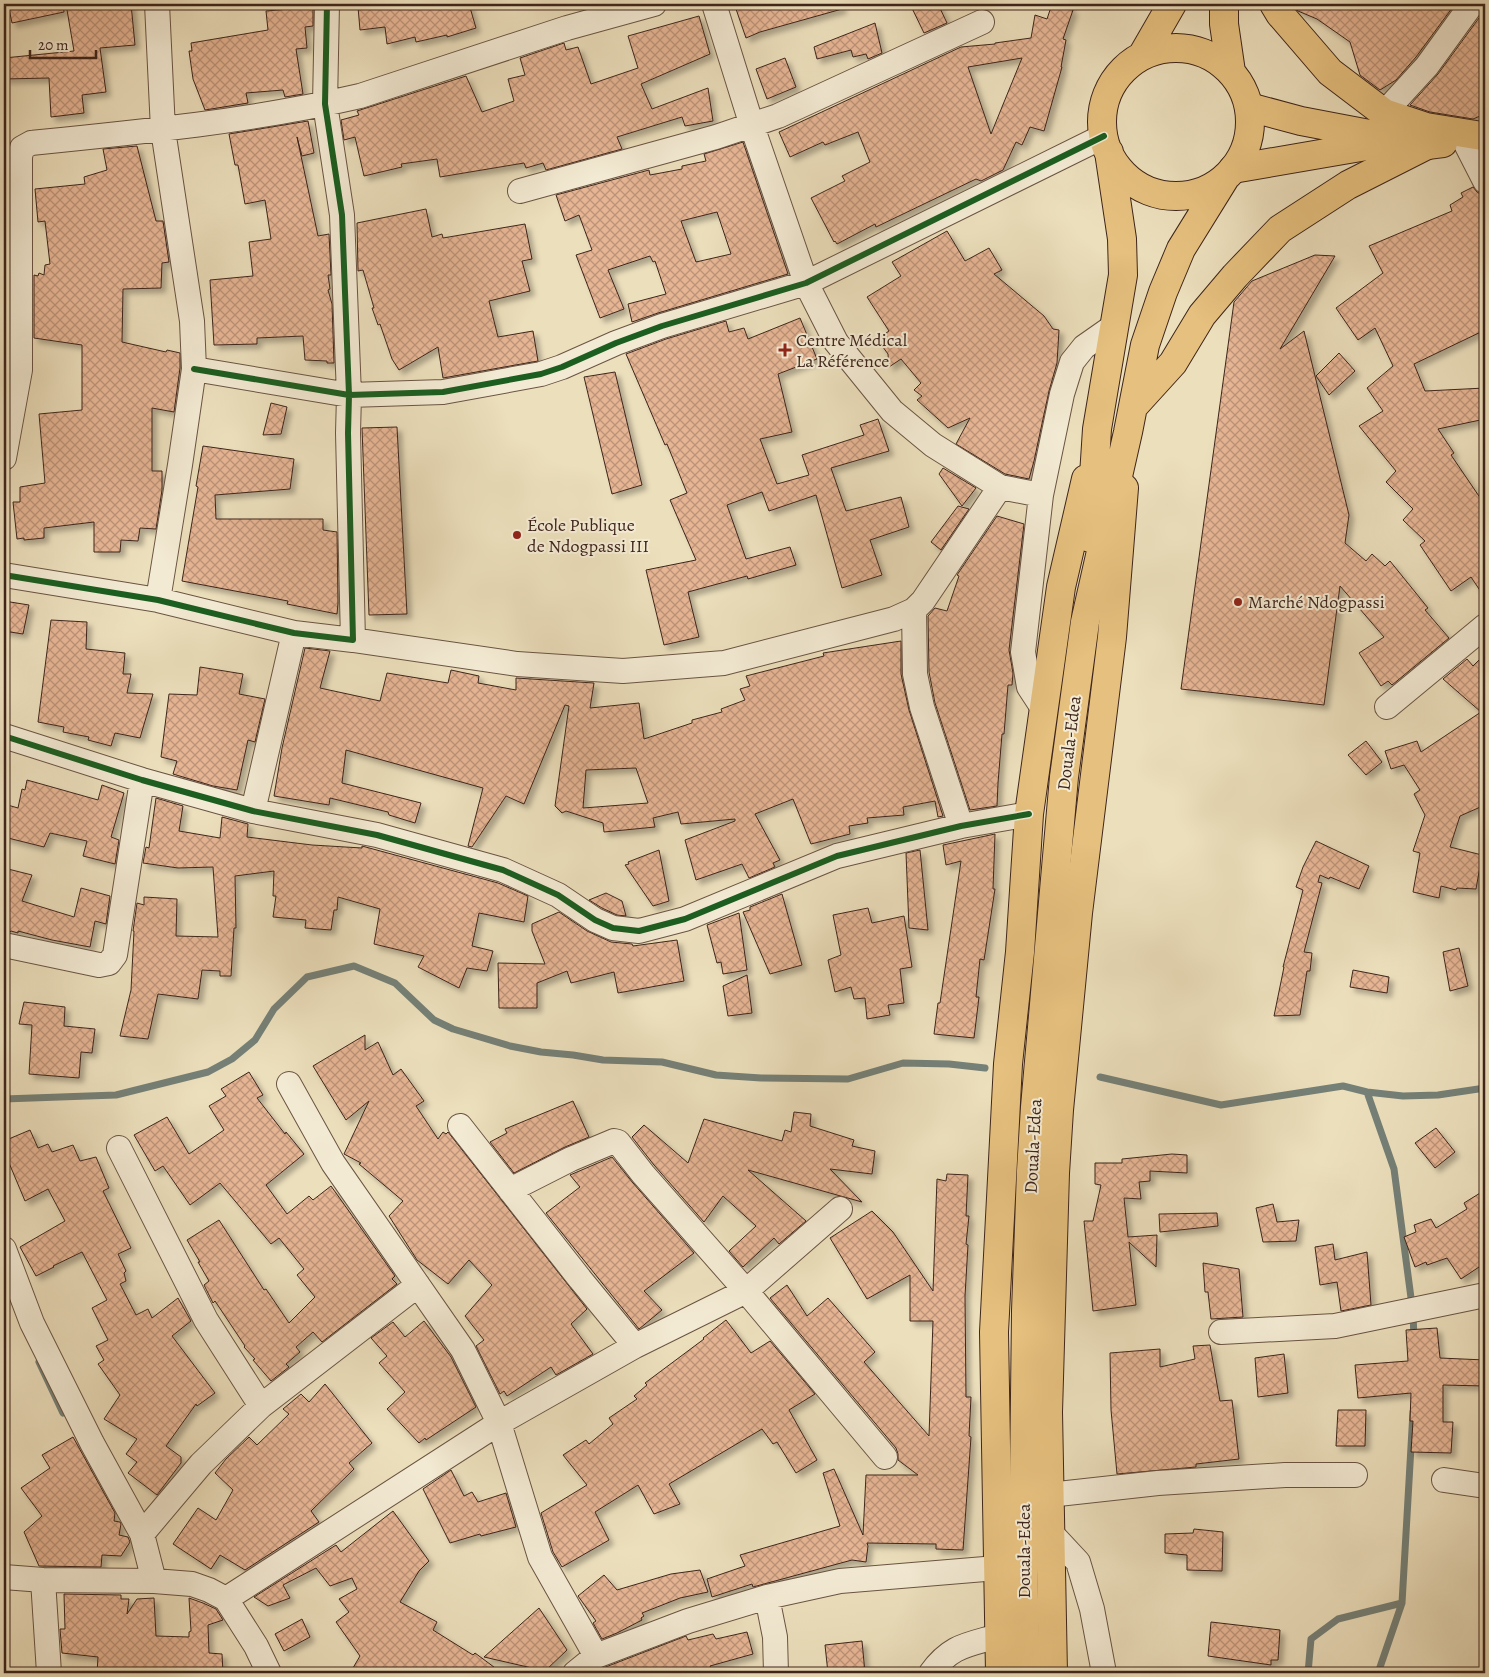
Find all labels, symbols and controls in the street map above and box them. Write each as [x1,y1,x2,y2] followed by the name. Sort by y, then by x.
[30,28,96,60] scale bar
[38,35,69,55] text: 20 m
[796,328,908,373] place label: Centre Médical La Référence
[778,343,792,357] marker: Centre Médical La Référence
[527,513,649,558] place label: École Publique de Ndogpassi III
[511,529,523,541] marker: École Publique de Ndogpassi III
[1248,590,1385,614] place label: Marché Ndogpassi
[1232,596,1244,608] marker: Marché Ndogpassi
[1051,694,1087,792] street label: Douala-Edea
[1019,1097,1048,1194] street label: Douala-Edea
[1012,1503,1036,1599] street label: Douala-Edea

